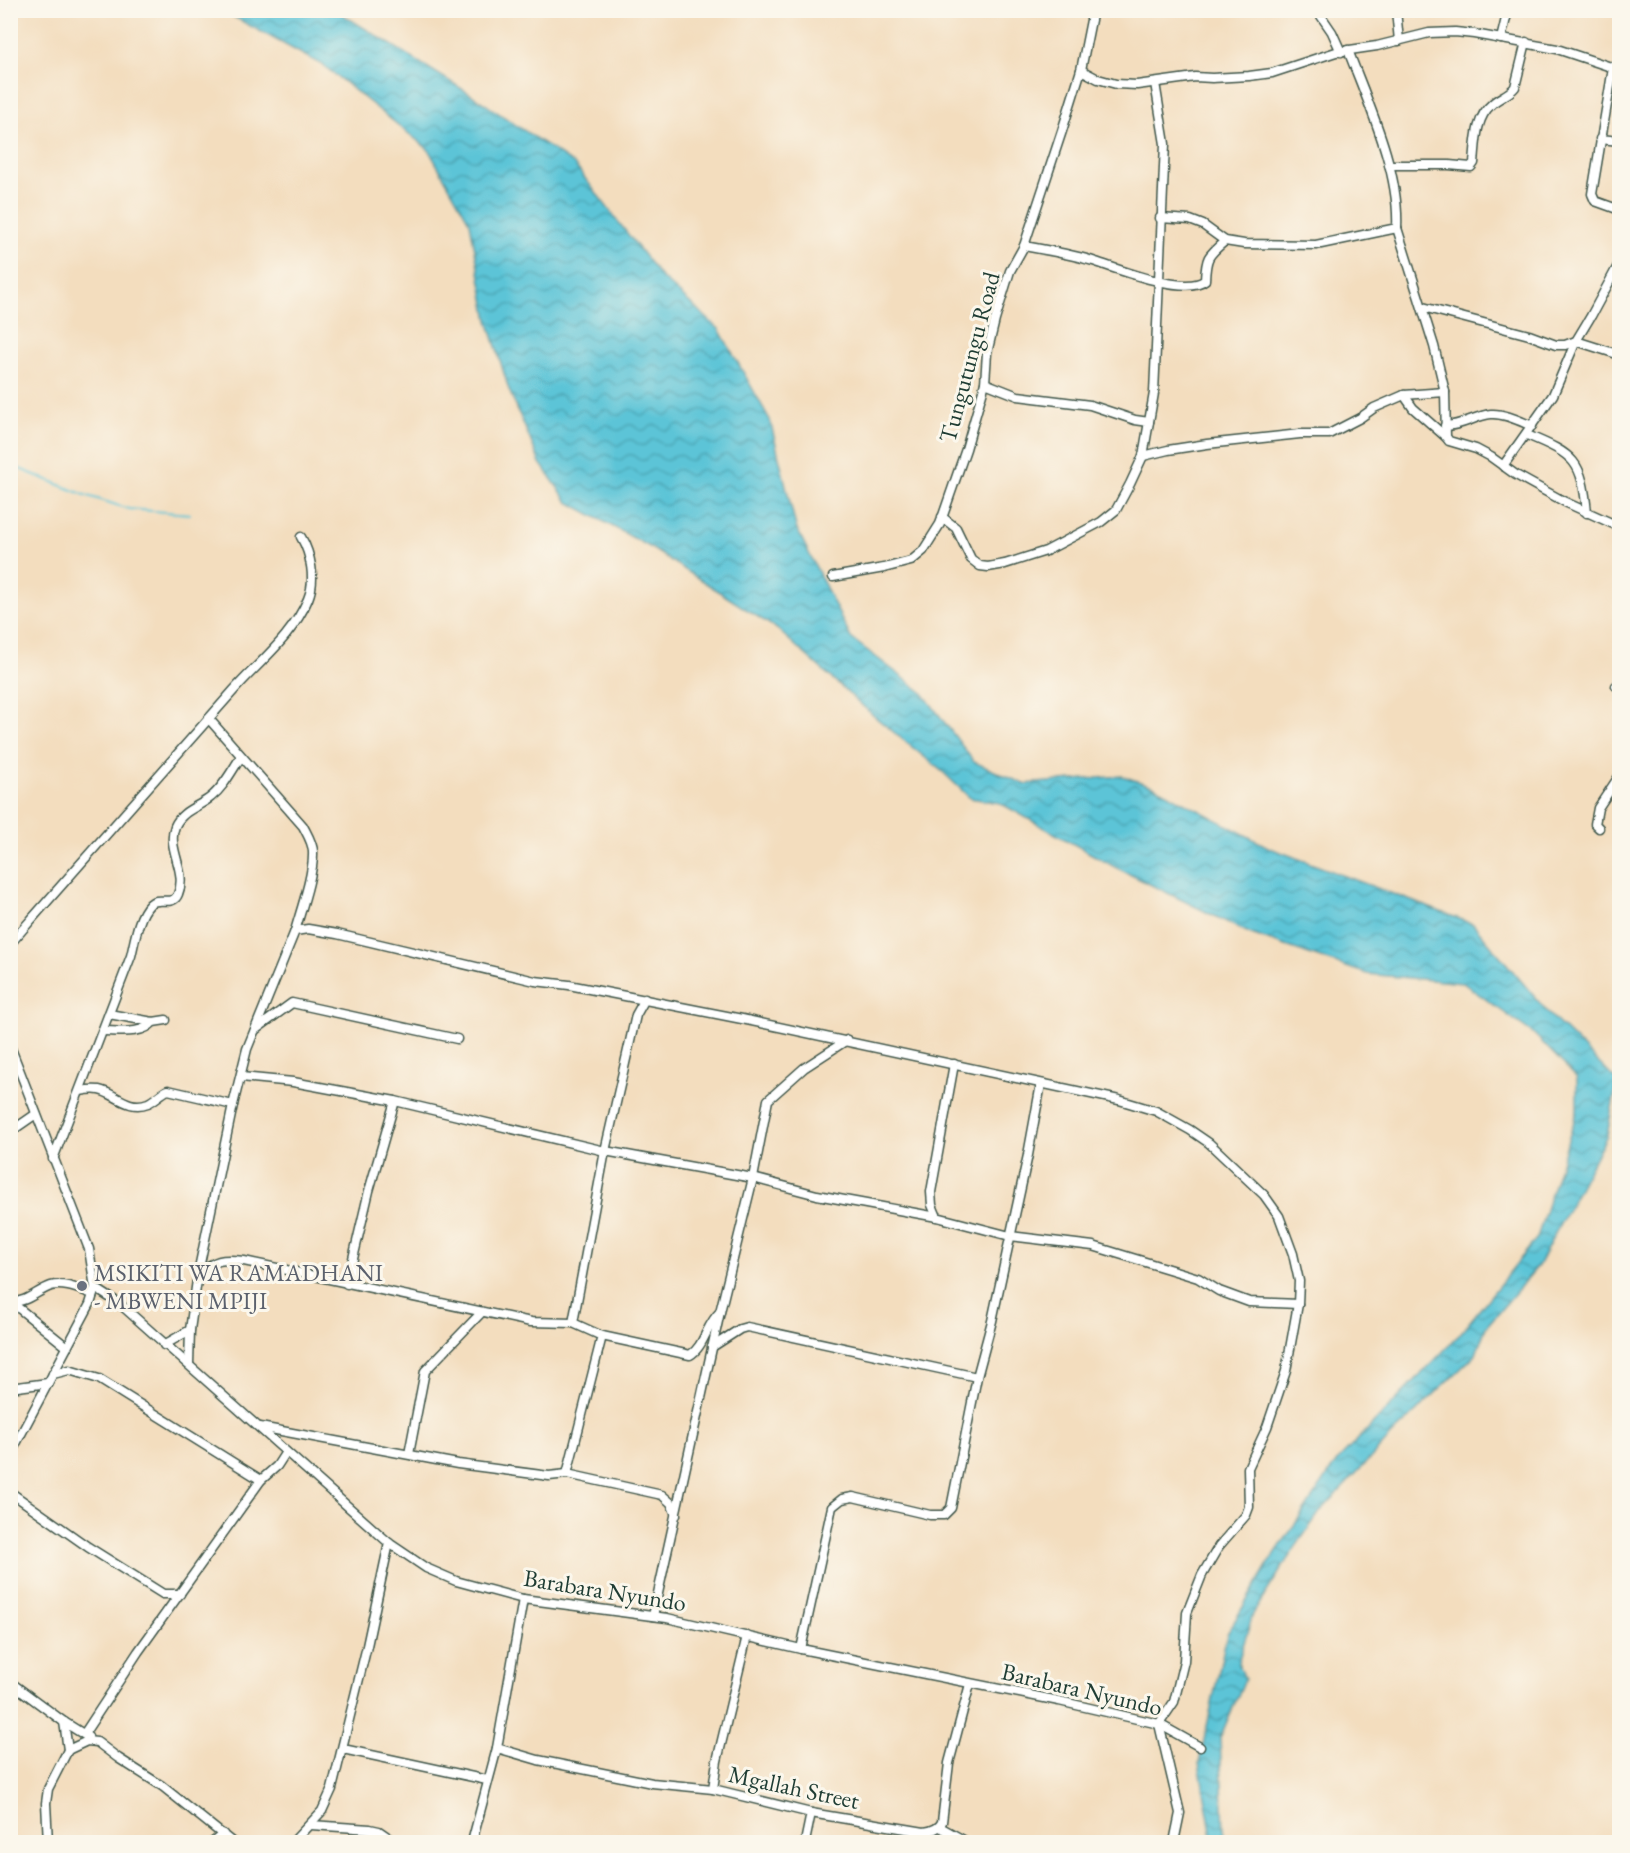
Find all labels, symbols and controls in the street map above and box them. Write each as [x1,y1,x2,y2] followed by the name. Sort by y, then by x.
[931,267,1007,446] street label: Tungutungu Road
[94,1257,383,1316] place label: MSIKITI WA RAMADHANI - MBWENI MPIJI
[75,1279,89,1293] marker: MSIKITI WA RAMADHANI - MBWENI MPIJI
[522,1562,689,1618] street label: Barabara Nyundo
[999,1655,1165,1723] street label: Barabara Nyundo
[726,1758,863,1816] street label: Mgallah Street

